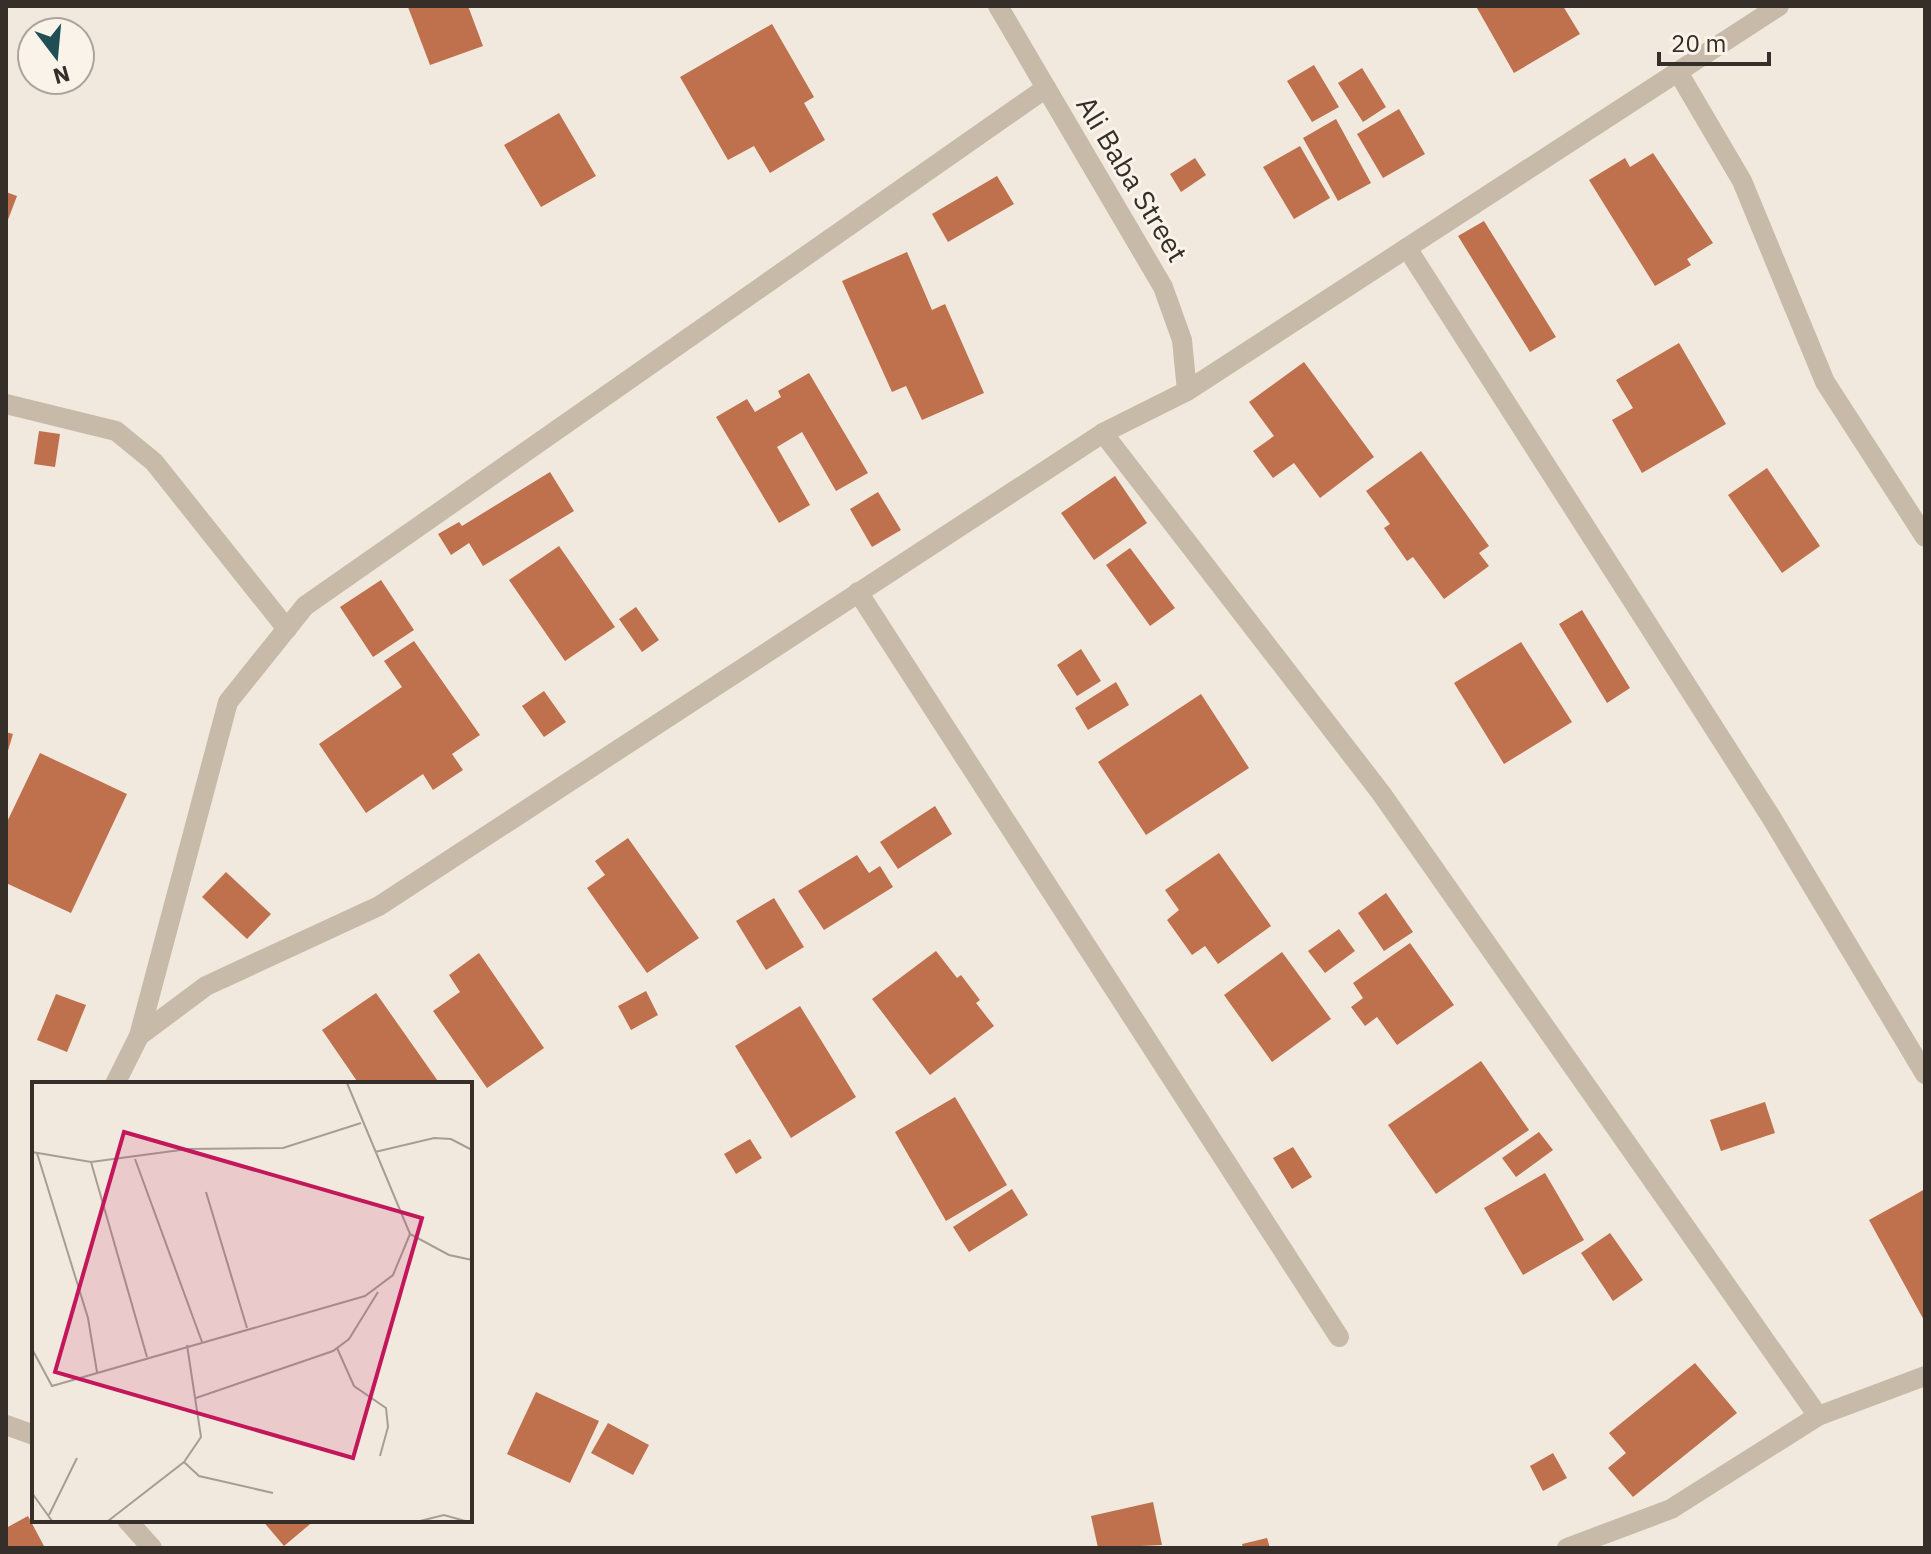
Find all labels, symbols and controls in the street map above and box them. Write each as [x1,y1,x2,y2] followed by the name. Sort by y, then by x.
[16,16,96,96] north arrow
[1659,16,1769,66] scale bar
[1671,27,1726,59] text: 20 m
[50,60,73,92] text: N
[1068,89,1196,268] street label: Ali Baba Street
[32,1082,472,1522] inset map

